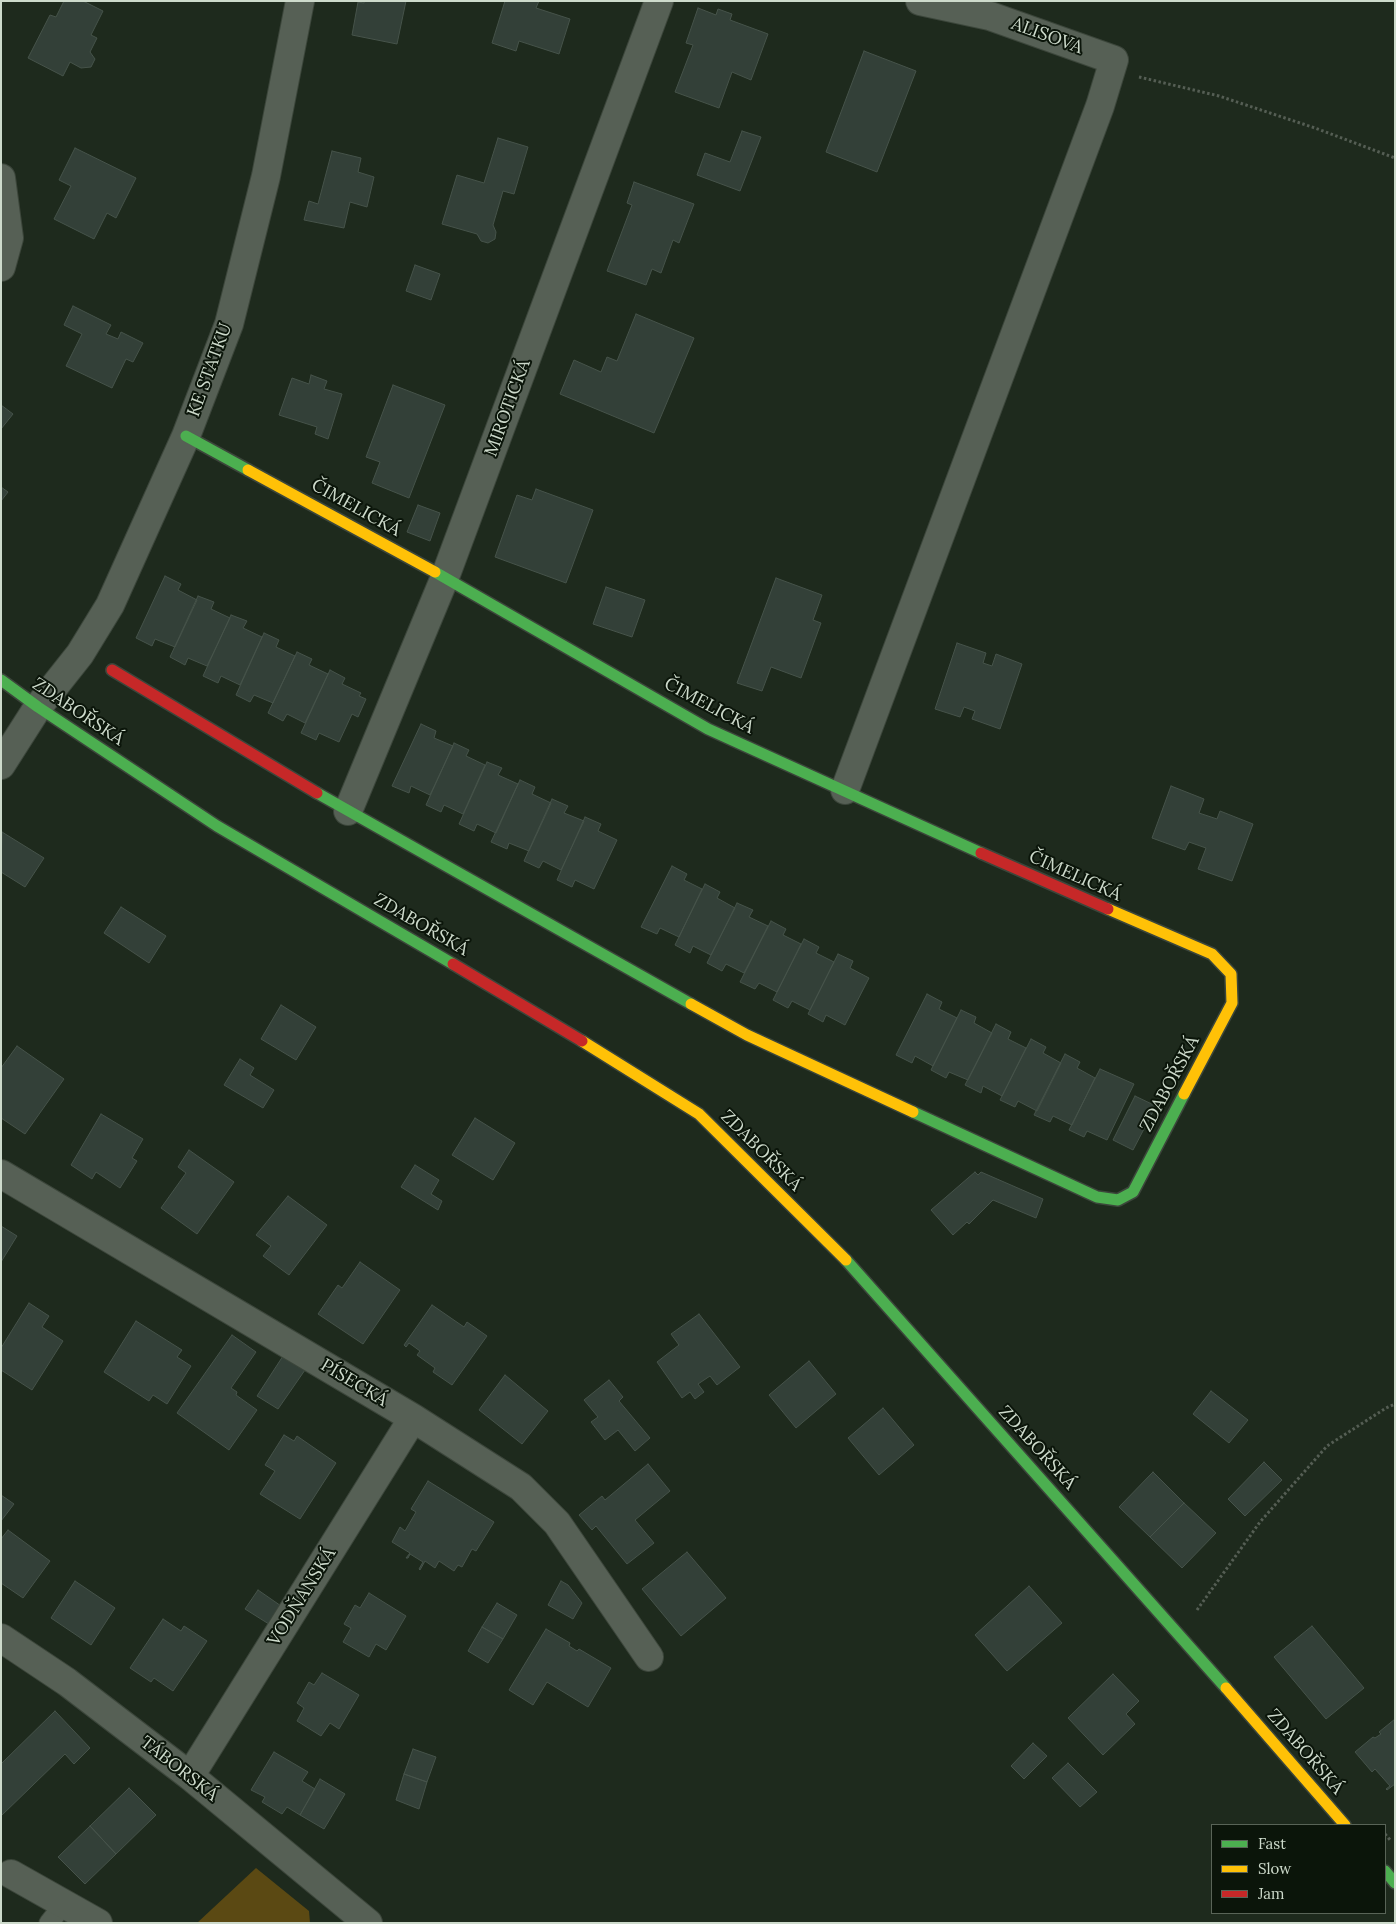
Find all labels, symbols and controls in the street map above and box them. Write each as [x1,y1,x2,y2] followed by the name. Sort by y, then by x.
[1008,13,1086,59] street label: ALISOVA
[183,320,237,420] street label: KE STATKU
[480,357,536,459] street label: MIROTICKÁ
[308,475,404,541] street label: ČIMELICKÁ
[28,673,128,751] street label: ZDABOŘSKÁ
[660,673,758,739] street label: ČIMELICKÁ
[1026,846,1124,906] street label: ČIMELICKÁ
[370,889,472,961] street label: ZDABOŘSKÁ
[1136,1032,1204,1136] street label: ZDABOŘSKÁ
[716,1106,806,1196] street label: ZDABOŘSKÁ
[317,1355,391,1411] street label: PÍSECKÁ
[994,1401,1080,1495] street label: ZDABOŘSKÁ
[263,1544,341,1650] street label: VODŇANSKÁ
[1262,1705,1348,1799] street label: ZDABOŘSKÁ
[136,1732,222,1806] street label: TÁBORSKÁ
[1211,1824,1386,1914] legend
[1258,1834,1286,1853] text: Fast
[1258,1859,1291,1878] text: Slow
[1258,1884,1285,1903] text: Jam

